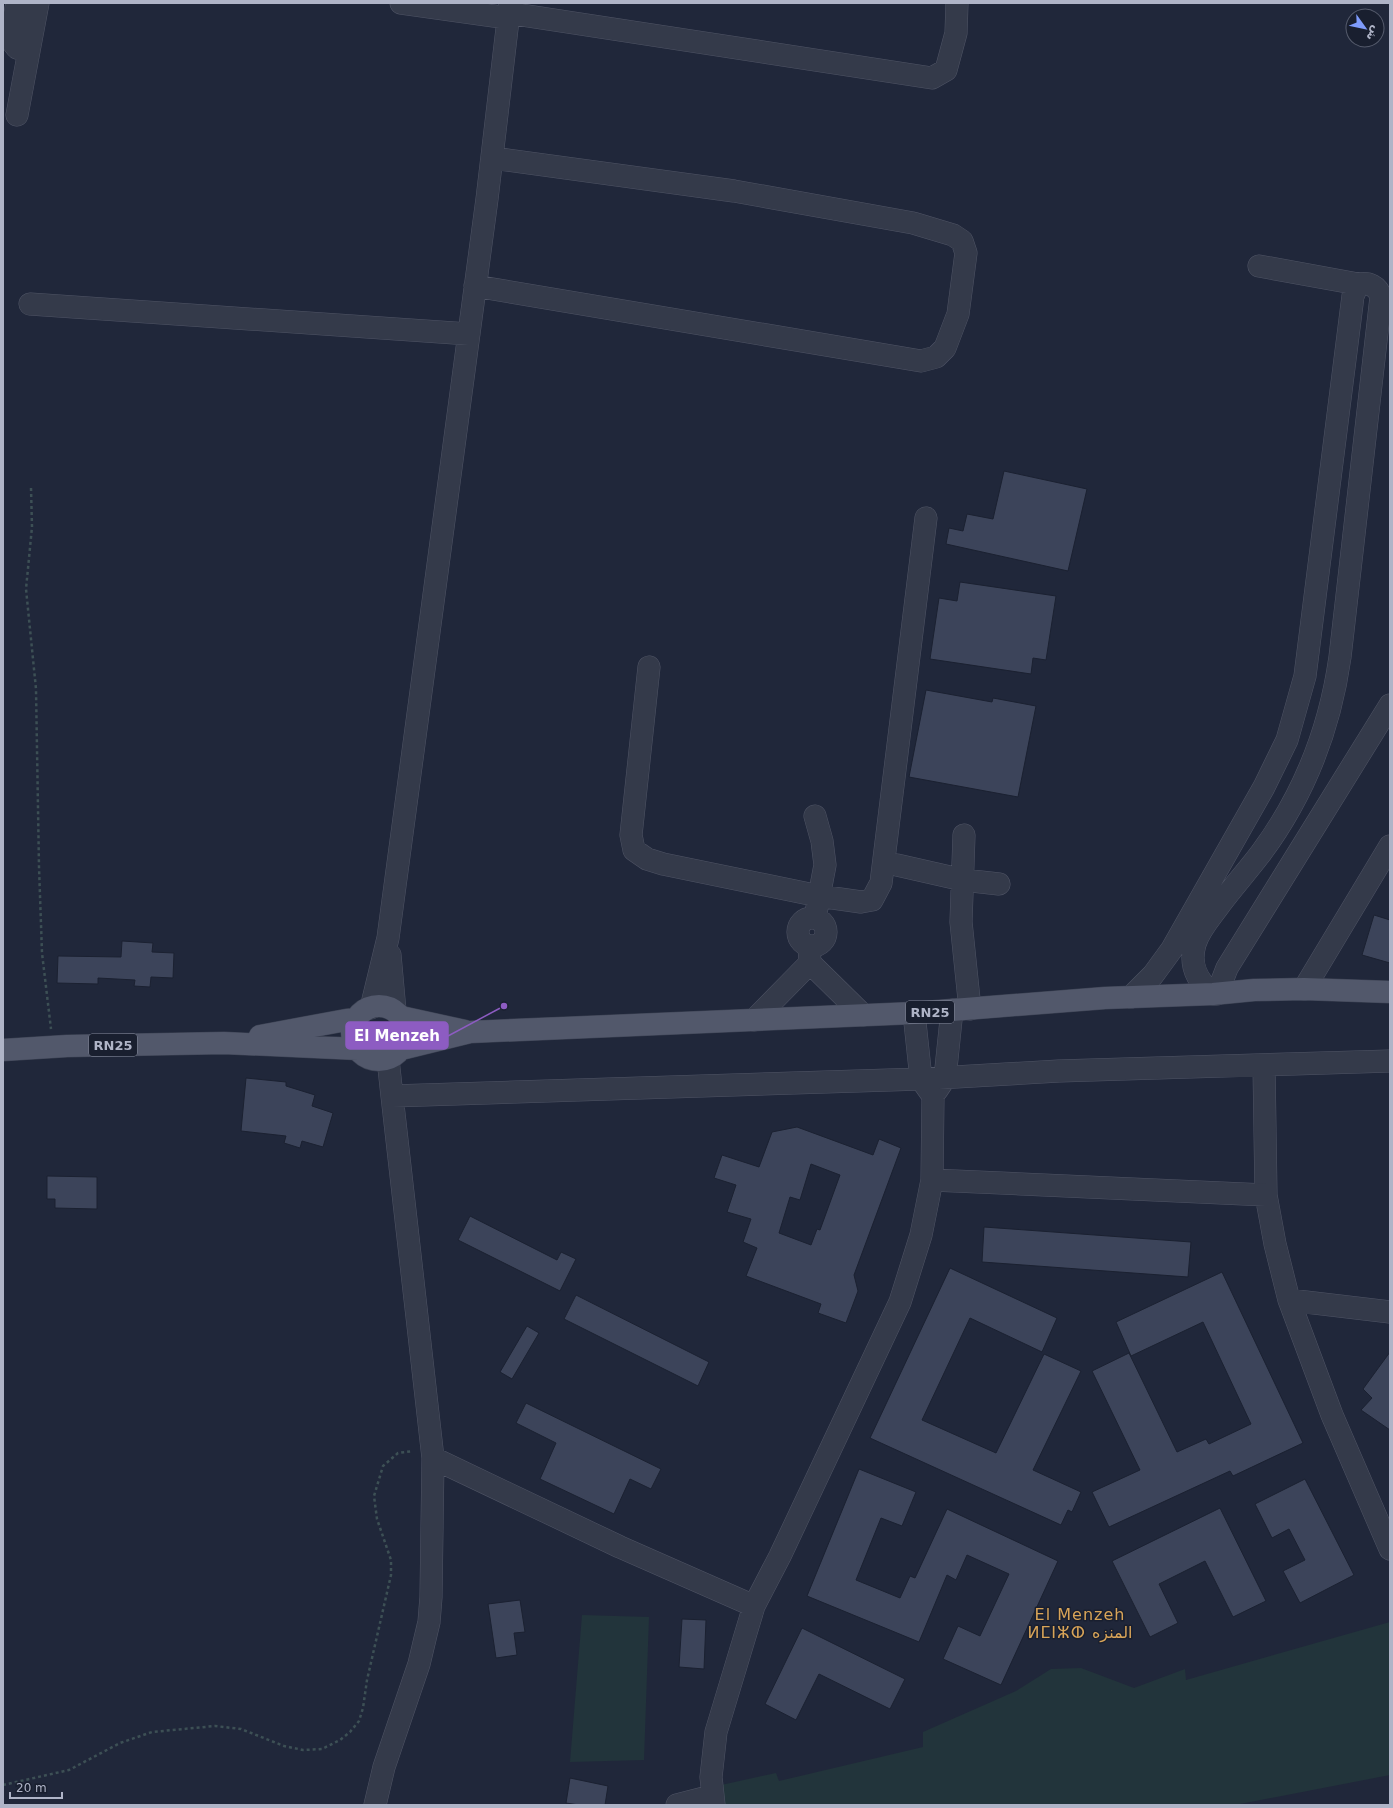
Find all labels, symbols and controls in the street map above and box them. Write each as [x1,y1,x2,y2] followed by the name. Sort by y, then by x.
[1345,8,1385,48] north arrow
[1363,23,1383,43] text: ش
[906,1001,954,1023] road number: RN25
[346,1022,448,1049] callout: El Menzeh
[354,1027,440,1045] text: El Menzeh
[89,1034,137,1056] road number: RN25
[1027,1605,1133,1643] district label: El Menzeh ⵍⵎⵏⵣⵀ المنزه
[10,1774,62,1800] scale bar
[16,1781,47,1795] text: 20 m

